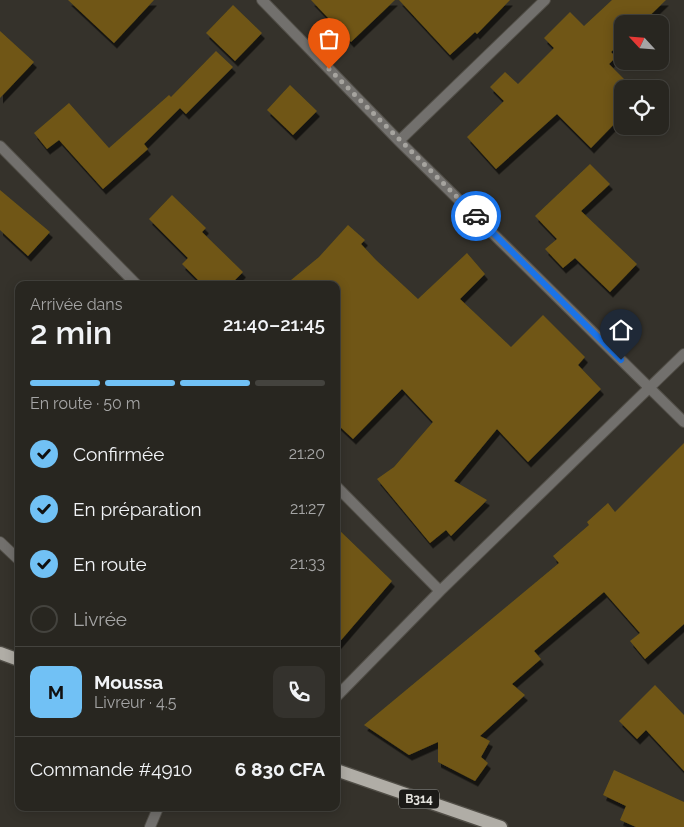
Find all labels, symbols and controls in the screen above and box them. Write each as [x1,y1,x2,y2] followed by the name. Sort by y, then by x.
[614,15,669,70] north arrow
[614,15,669,135] map controls
[308,18,350,69] pin
[315,25,343,53] icon: bag
[614,80,669,135] button: locate
[451,191,501,241] courier
[462,202,490,230] icon: car
[30,295,122,314] text: Arrivée dans
[600,309,642,360] pin
[223,313,325,335] text: 21:40–21:45
[30,314,112,351] text: 2 min
[607,316,635,344] icon: home
[30,394,141,413] text: En route · 50 m
[30,440,58,468] icon: check
[73,443,164,465] text: Confirmée
[289,444,325,463] text: 21:20
[30,495,58,523] icon: check
[73,498,202,520] text: En préparation
[290,499,325,518] text: 21:27
[30,550,58,578] icon: check
[73,553,147,575] text: En route
[290,554,325,573] text: 21:33
[73,608,127,630] text: Livrée
[273,666,325,718] button: phone
[94,671,163,693] text: Moussa
[48,681,64,703] text: M
[94,693,177,712] text: Livreur · 4.5
[30,758,192,780] text: Commande #4910
[235,758,325,780] text: 6 830 CFA
[399,790,439,809] road number: B314

